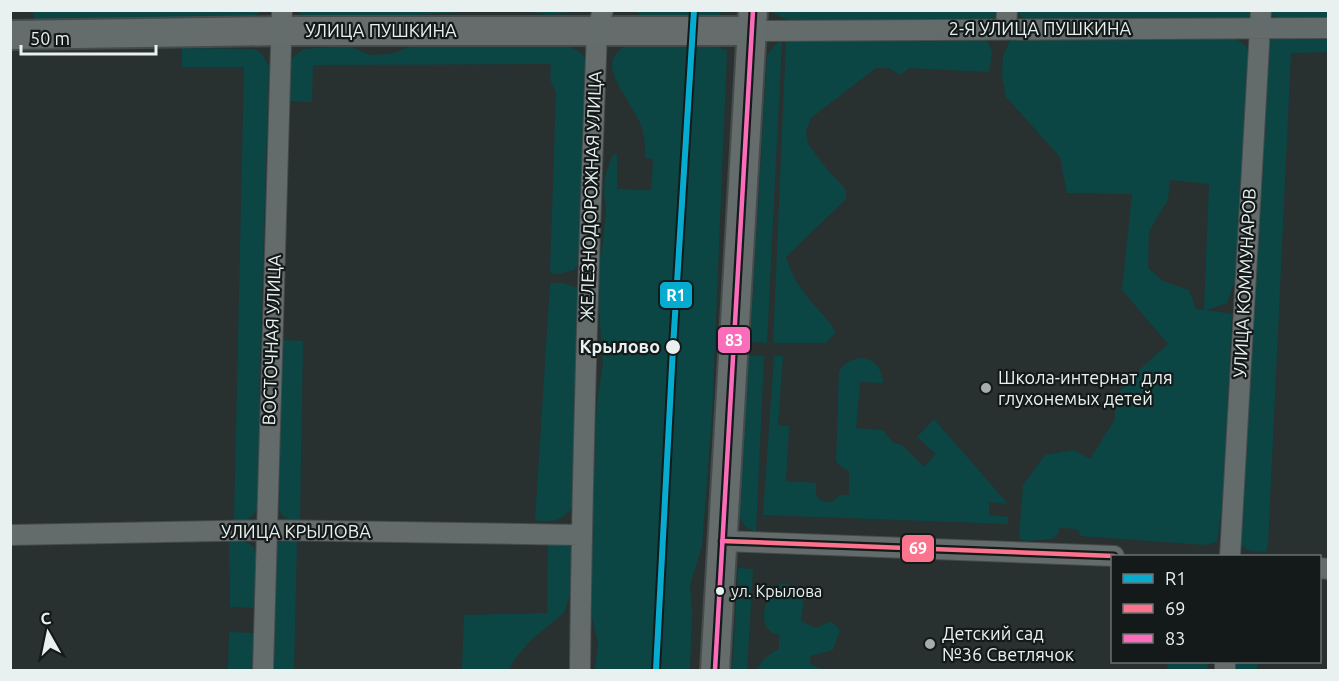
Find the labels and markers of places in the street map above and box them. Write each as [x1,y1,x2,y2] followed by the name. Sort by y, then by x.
[579,336,660,356] place label: Крылово
[664,338,682,356] marker: Крылово
[998,367,1173,408] place label: Школа-интернат для глухонемых детей
[979,381,993,395] marker: Школа-интернат для глухонемых детей
[731,582,822,600] place label: ул. Крылова
[714,585,726,597] marker: ул. Крылова
[942,623,1074,664] place label: Детский сад №36 Светлячок
[923,637,937,651] marker: Детский сад №36 Светлячок

